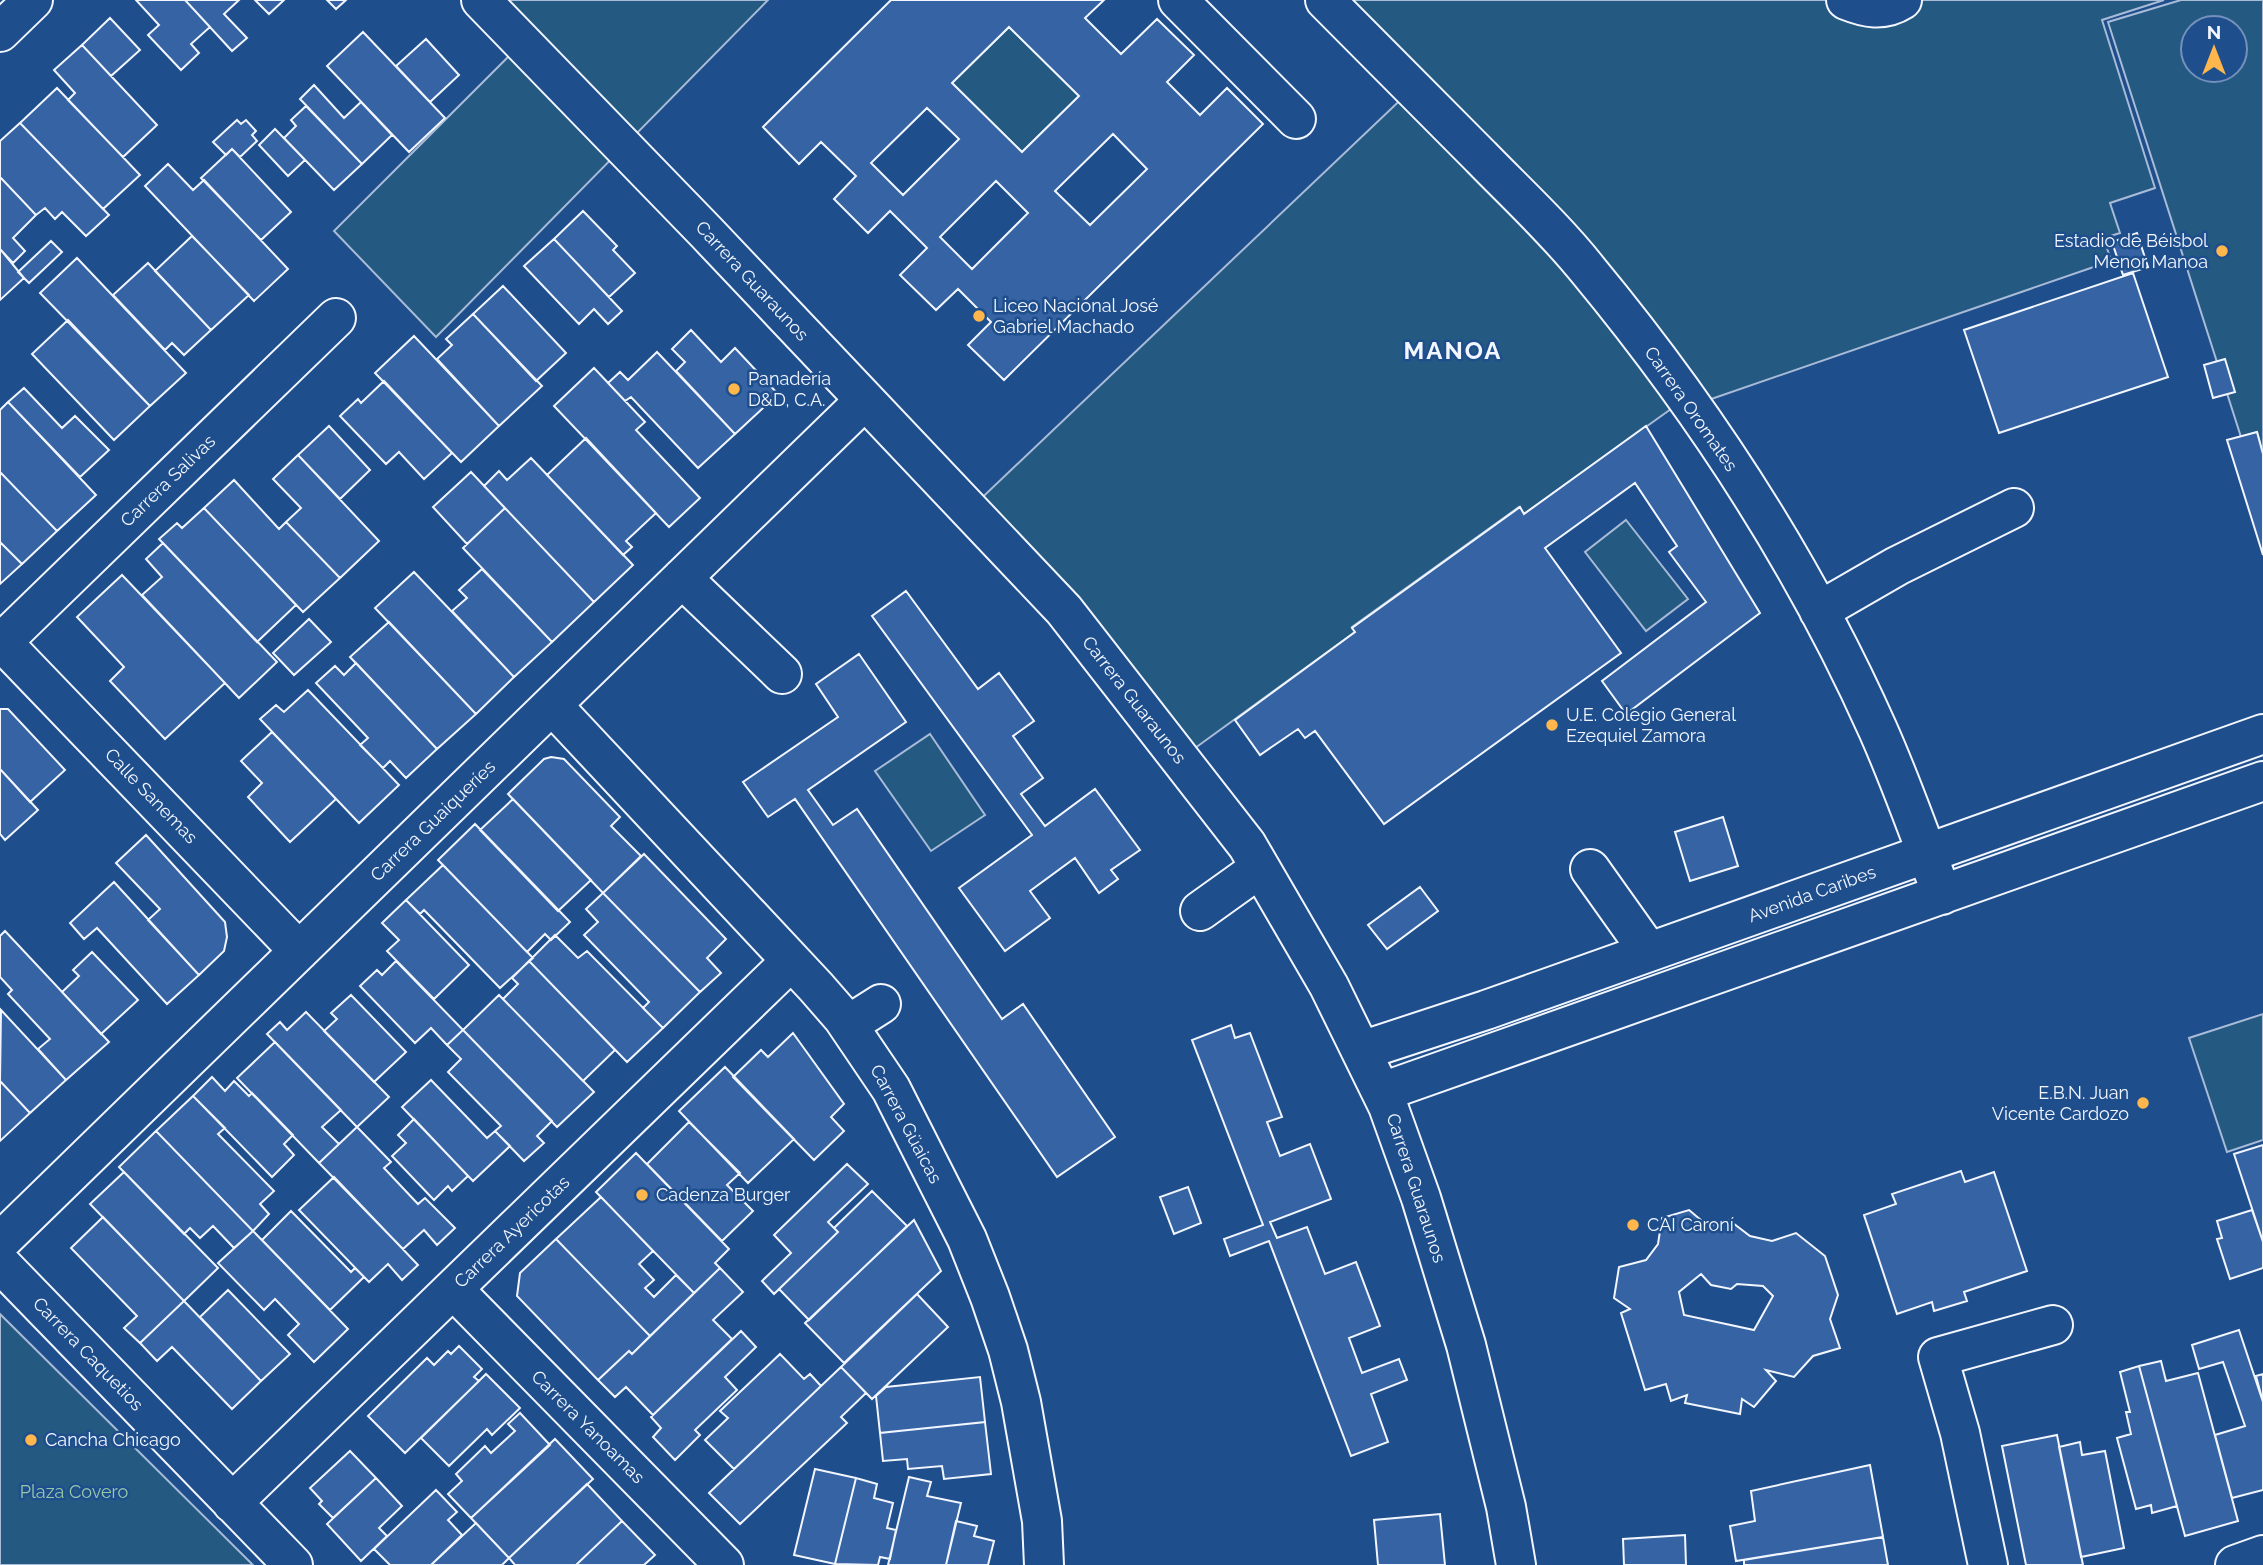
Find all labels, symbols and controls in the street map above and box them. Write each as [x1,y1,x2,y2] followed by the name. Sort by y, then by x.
[2179,14,2249,84] north arrow
[2207,21,2221,43] text: N
[692,217,813,345] street label: Carrera Guaraunos
[2054,230,2208,272] place label: Estadio de Béisbol Menor Manoa
[2214,243,2230,259] marker: Estadio de Béisbol Menor Manoa
[993,295,1159,337] place label: Liceo Nacional José Gabriel Machado
[971,308,987,324] marker: Liceo Nacional José Gabriel Machado
[1404,336,1502,365] district label: MANOA
[1641,342,1742,475] street label: Carrera Oromates
[748,368,831,410] place label: Panadería D&D, C.A.
[726,381,742,397] marker: Panadería D&D, C.A.
[116,430,219,531] street label: Carrera Salivas
[1078,632,1191,768] street label: Carrera Guaraunos
[1566,704,1736,746] place label: U.E. Colegio General Ezequiel Zamora
[1544,717,1560,733] marker: U.E. Colegio General Ezequiel Zamora
[101,744,202,848] street label: Calle Sanemas
[366,756,499,885] street label: Carrera Guaiqueríes
[1745,861,1879,926] street label: Avenida Caribes
[866,1061,947,1187] street label: Carrera Güaicas
[1992,1082,2129,1124] place label: E.B.N. Juan Vicente Cardozo
[2135,1095,2151,1111] marker: E.B.N. Juan Vicente Cardozo
[1382,1111,1451,1265] street label: Carrera Guaraunos
[450,1171,574,1292] street label: Carrera Ayericotas
[656,1184,791,1205] place label: Cadenza Burger
[634,1187,650,1203] marker: Cadenza Burger
[1647,1214,1734,1235] place label: CAI Caroní
[1625,1217,1641,1233] marker: CAI Caroní
[29,1293,148,1415] street label: Carrera Caquetios
[528,1366,649,1488] street label: Carrera Yanoamas
[45,1429,181,1450] place label: Cancha Chicago
[23,1432,39,1448] marker: Cancha Chicago
[20,1481,129,1502] park label: Plaza Covero

